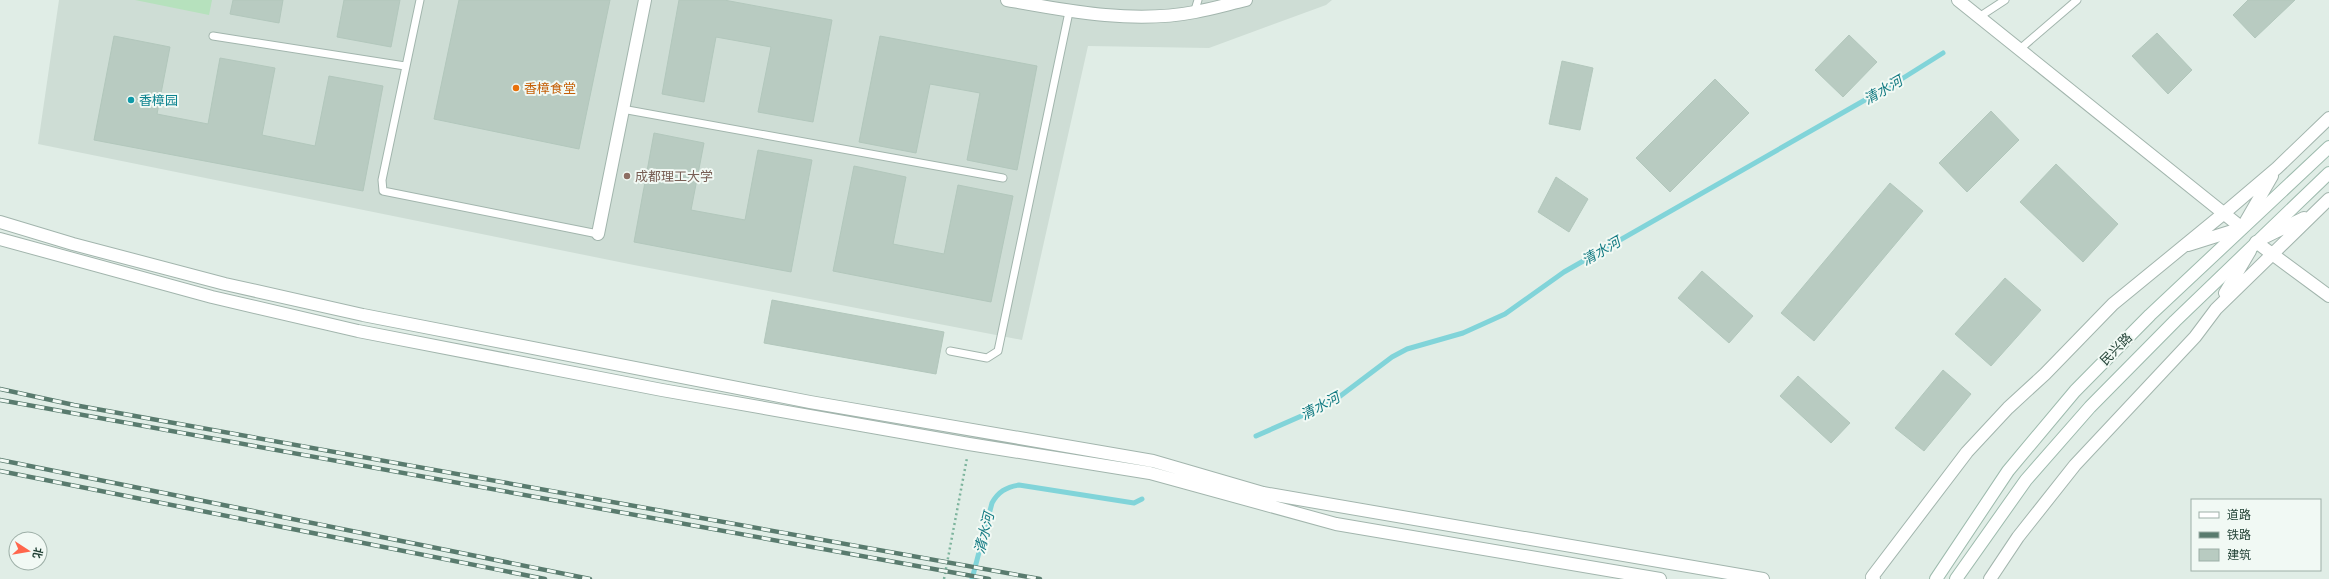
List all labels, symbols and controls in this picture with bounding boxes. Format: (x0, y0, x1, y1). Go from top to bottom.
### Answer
water label: 清水河 (1861, 71, 1908, 107)
place label: 香樟食堂 (524, 81, 576, 96)
marker: 香樟食堂 (511, 83, 521, 93)
place label: 香樟园 (139, 93, 178, 108)
marker: 香樟园 (126, 95, 136, 105)
place label: 成都理工大学 (635, 169, 713, 184)
marker: 成都理工大学 (622, 171, 632, 181)
water label: 清水河 (1579, 232, 1626, 268)
street label: 民兴路 (2097, 330, 2135, 368)
water label: 清水河 (1298, 388, 1345, 423)
legend (2191, 499, 2321, 571)
water label: 清水河 (971, 508, 998, 555)
text: 道路 (2227, 508, 2251, 522)
text: 铁路 (2227, 528, 2251, 542)
north arrow (8, 531, 48, 571)
text: 北 (31, 546, 45, 560)
text: 建筑 (2227, 548, 2251, 562)

